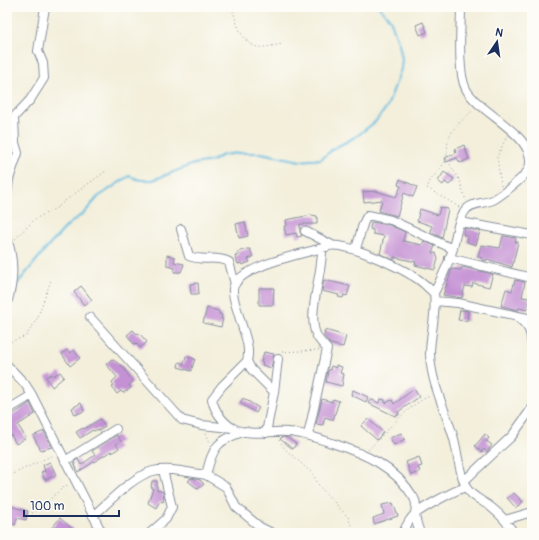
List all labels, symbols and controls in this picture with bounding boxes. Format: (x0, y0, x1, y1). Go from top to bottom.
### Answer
north arrow (477, 22, 517, 62)
text: N (494, 26, 505, 40)
scale bar (24, 492, 119, 518)
text: 100 m (30, 499, 65, 514)

